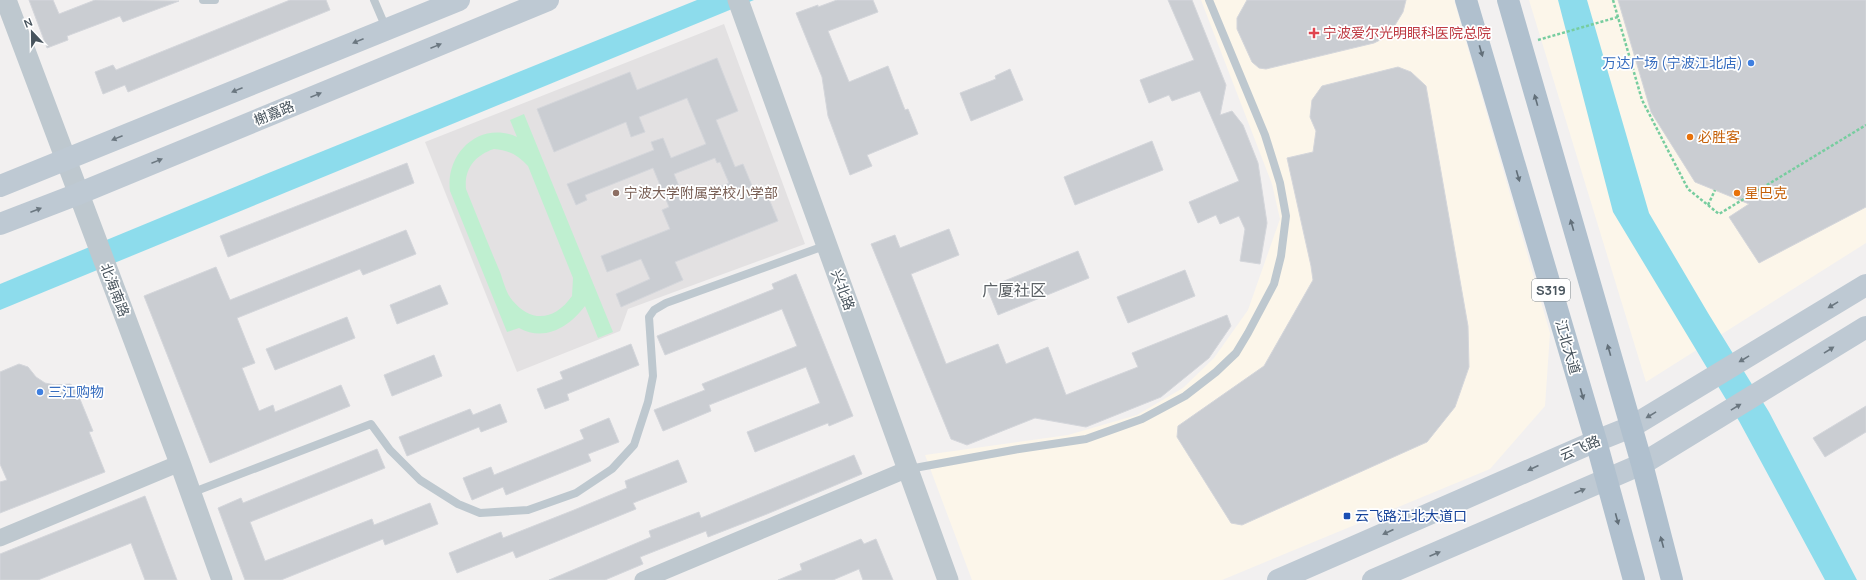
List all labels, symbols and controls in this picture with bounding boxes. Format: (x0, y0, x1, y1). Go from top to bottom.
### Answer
north arrow (12, 12, 52, 52)
text: N (22, 14, 35, 31)
place label: 宁波爱尔光明眼科医院总院 (1323, 23, 1491, 42)
marker: 宁波爱尔光明眼科医院总院 (1308, 27, 1320, 39)
one-way arrow (351, 38, 363, 44)
one-way arrow (430, 42, 442, 48)
one-way arrow (1478, 45, 1484, 57)
place label: 万达广场 (宁波江北店) (1602, 53, 1743, 72)
marker: 万达广场 (宁波江北店) (1746, 58, 1756, 68)
one-way arrow (231, 87, 243, 93)
one-way arrow (310, 92, 322, 98)
one-way arrow (1533, 93, 1539, 105)
street label: 榭嘉路 (251, 96, 297, 129)
place label: 必胜客 (1698, 127, 1740, 146)
marker: 必胜客 (1685, 132, 1695, 142)
one-way arrow (110, 136, 122, 142)
one-way arrow (151, 158, 163, 164)
one-way arrow (1515, 170, 1521, 182)
place label: 宁波大学附属学校小学部 (624, 183, 778, 202)
place label: 星巴克 (1745, 183, 1787, 202)
marker: 宁波大学附属学校小学部 (611, 188, 621, 198)
marker: 星巴克 (1732, 188, 1742, 198)
one-way arrow (31, 207, 42, 213)
one-way arrow (1569, 218, 1575, 231)
street label: 北海南路 (97, 260, 134, 319)
street label: 兴北路 (827, 267, 860, 313)
district label: 广厦社区 (982, 279, 1046, 301)
road number: S319 (1532, 279, 1570, 301)
one-way arrow (1827, 302, 1839, 309)
street label: 江北大道 (1552, 317, 1585, 376)
one-way arrow (1605, 343, 1611, 356)
one-way arrow (1823, 347, 1834, 354)
one-way arrow (1738, 356, 1750, 363)
place label: 三江购物 (48, 382, 104, 401)
marker: 三江购物 (35, 387, 45, 397)
one-way arrow (1579, 389, 1585, 401)
one-way arrow (1730, 403, 1742, 410)
one-way arrow (1645, 412, 1657, 419)
street label: 云飞路 (1557, 431, 1603, 464)
one-way arrow (1526, 466, 1538, 472)
one-way arrow (1575, 488, 1586, 494)
place label: 云飞路江北大道口 (1355, 506, 1467, 525)
marker: 云飞路江北大道口 (1342, 511, 1352, 521)
one-way arrow (1614, 514, 1620, 526)
one-way arrow (1382, 529, 1394, 535)
one-way arrow (1659, 536, 1665, 548)
one-way arrow (1429, 550, 1441, 557)

